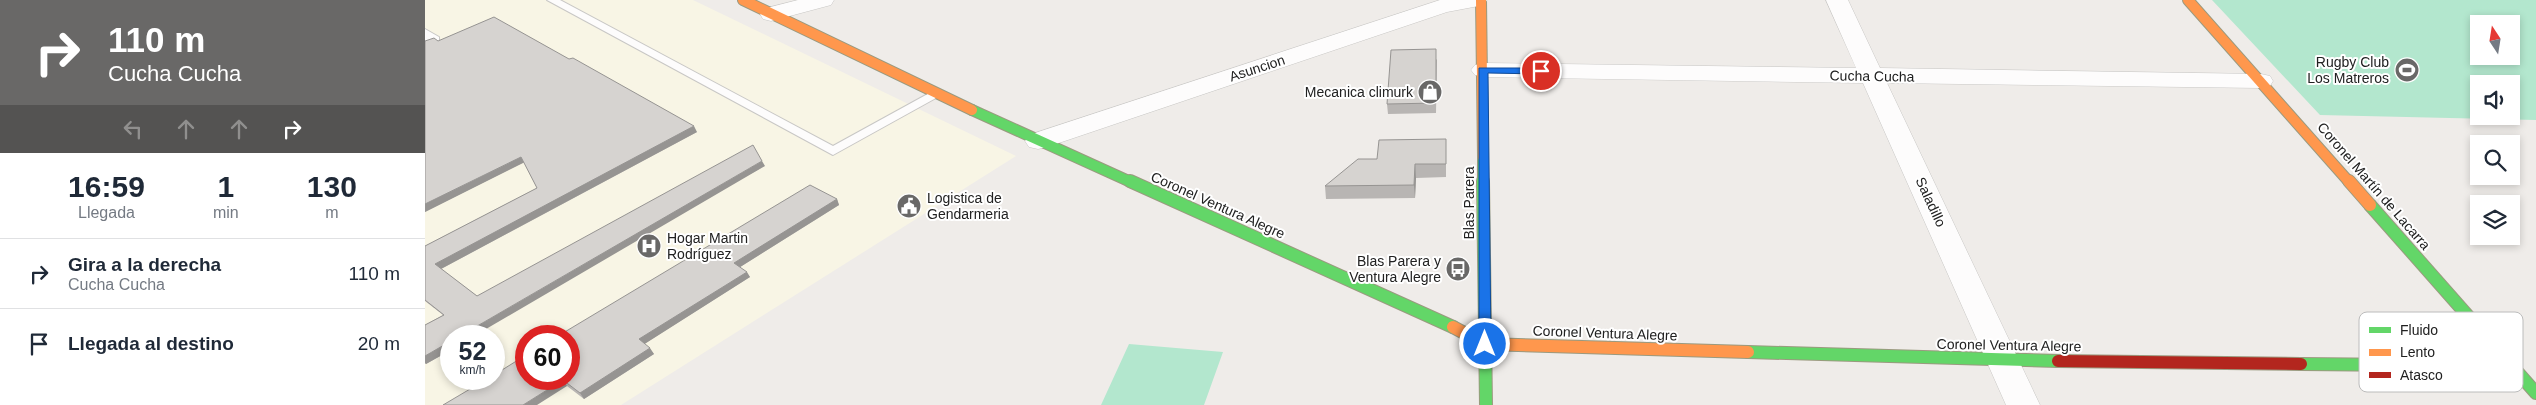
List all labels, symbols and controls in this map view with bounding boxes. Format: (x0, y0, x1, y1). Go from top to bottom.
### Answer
north arrow (2470, 15, 2520, 65)
map controls (2470, 15, 2520, 245)
icon: right (25, 20, 90, 85)
text: 110 m (108, 20, 205, 59)
pin (1520, 50, 1562, 92)
street label: Asuncion (1227, 51, 1287, 85)
place label: Rugby Club Los Matreros (2307, 54, 2389, 86)
icon: arrive (1527, 57, 1555, 85)
sports icon: Rugby Club Los Matreros (2394, 57, 2420, 83)
text: Cucha Cucha (108, 61, 241, 86)
street label: Cucha Cucha (1829, 67, 1915, 85)
button: sound (2470, 75, 2520, 125)
shop icon: Mecanica climurk (1417, 79, 1443, 105)
place label: Mecanica climurk (1305, 84, 1414, 100)
icon: left (119, 115, 147, 143)
icon: ahead (172, 115, 200, 143)
icon: ahead (225, 115, 253, 143)
icon: right (278, 115, 306, 143)
street label: Coronel Martín de Lacarra (2314, 119, 2434, 253)
button: search (2470, 135, 2520, 185)
street label: Blas Parera (1461, 166, 1477, 240)
street label: Coronel Ventura Alegre (1149, 168, 1288, 242)
text: 16:59 (68, 170, 145, 203)
text: 1 (217, 170, 234, 203)
text: 130 (307, 170, 357, 203)
street label: Saladillo (1913, 175, 1950, 230)
place label: Logistica de Gendarmeria (927, 190, 1009, 222)
public building icon: Logistica de Gendarmeria (896, 193, 922, 219)
button: layers (2470, 195, 2520, 245)
text: Llegada (78, 204, 135, 221)
text: min (213, 204, 239, 221)
text: m (325, 204, 338, 221)
place label: Hogar Martin Rodríguez (667, 230, 748, 262)
hospital icon: Hogar Martin Rodríguez (636, 233, 662, 259)
place label: Blas Parera y Ventura Alegre (1349, 253, 1441, 285)
text: Gira a la derecha (68, 254, 221, 275)
bus stop icon: Blas Parera y Ventura Alegre (1445, 256, 1471, 282)
icon: right (25, 260, 53, 288)
text: 110 m (349, 263, 400, 284)
text: Cucha Cucha (68, 276, 165, 293)
legend (2359, 312, 2523, 392)
position arrow (1458, 317, 1510, 369)
street label: Coronel Ventura Alegre (1532, 322, 1678, 344)
text: Fluido (2400, 322, 2438, 338)
speed limit sign: 60 (515, 325, 580, 390)
icon: arrive (25, 330, 53, 358)
text: Llegada al destino (68, 333, 234, 354)
text: 20 m (358, 333, 400, 354)
street label: Coronel Ventura Alegre (1936, 336, 2082, 354)
text: 52 (459, 337, 486, 365)
text: Lento (2400, 344, 2435, 360)
text: km/h (459, 363, 486, 377)
text: Atasco (2400, 367, 2443, 383)

